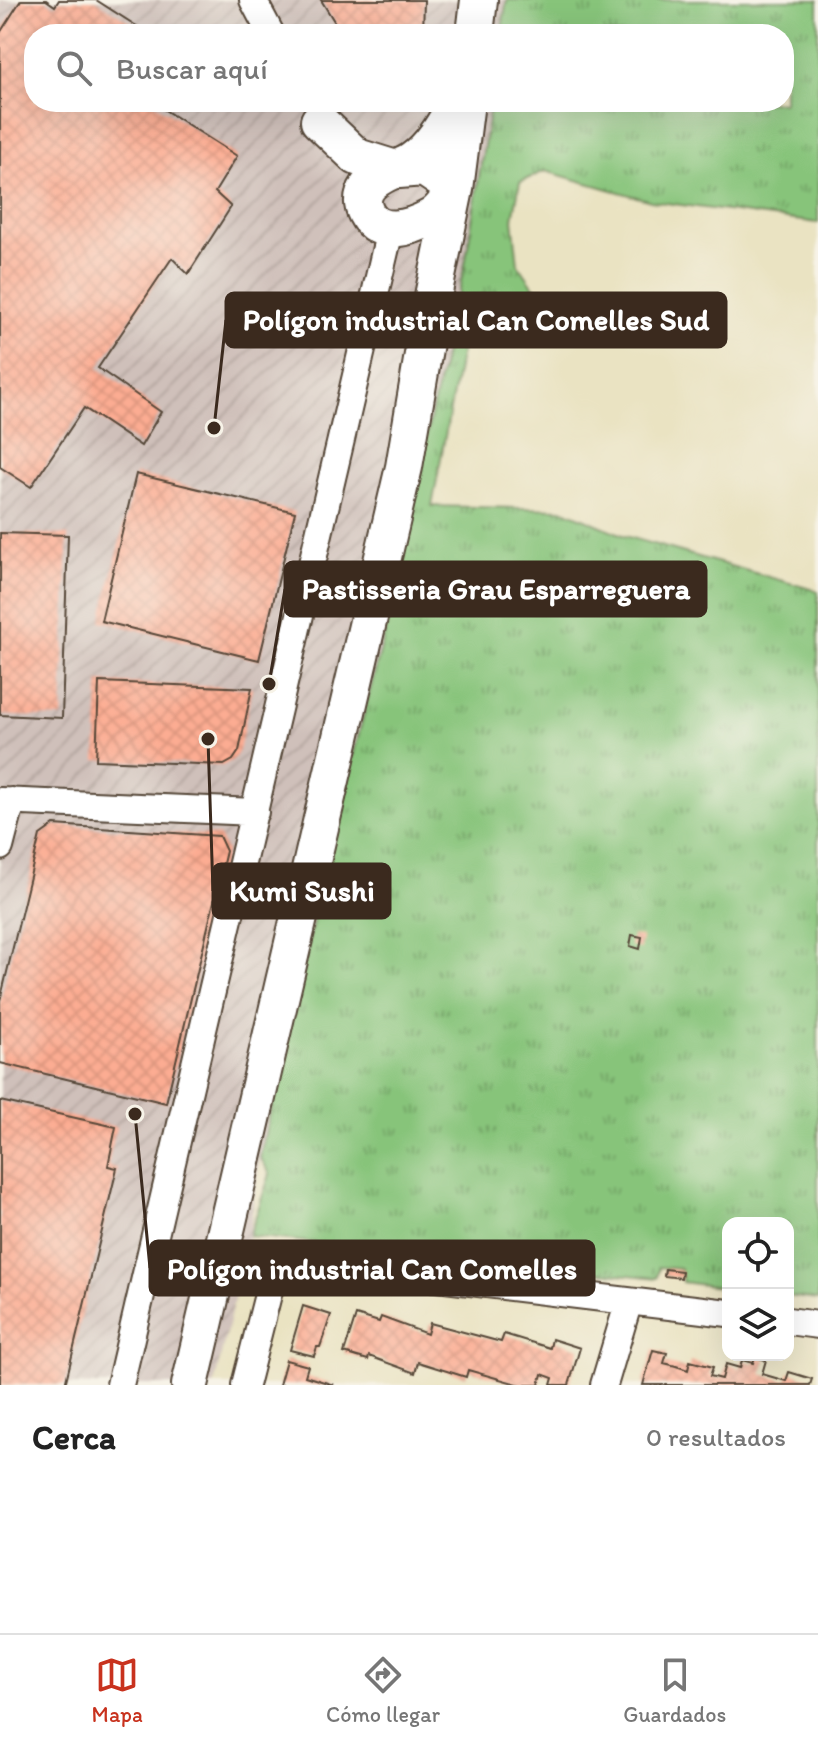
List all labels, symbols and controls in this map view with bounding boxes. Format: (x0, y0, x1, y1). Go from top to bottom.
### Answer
search box (24, 24, 794, 112)
icon: search (52, 46, 96, 90)
text: Buscar aquí (116, 50, 268, 87)
callout: Polígon industrial Can Comelles Sud (226, 293, 726, 347)
text: Polígon industrial Can Comelles Sud (243, 301, 710, 338)
callout: Pastisseria Grau Esparreguera (285, 562, 706, 616)
text: Pastisseria Grau Esparreguera (302, 570, 691, 607)
callout: Kumi Sushi (213, 864, 390, 918)
text: Kumi Sushi (229, 872, 375, 909)
map controls (722, 1217, 794, 1361)
button: locate (722, 1217, 794, 1289)
callout: Polígon industrial Can Comelles (150, 1241, 594, 1295)
text: Polígon industrial Can Comelles (167, 1250, 577, 1287)
button: layers (722, 1289, 794, 1361)
text: Cerca (32, 1417, 116, 1458)
text: 0 resultados (646, 1421, 786, 1453)
tab: Mapa (92, 1653, 143, 1728)
tab: Cómo llegar (326, 1653, 440, 1728)
tab: Guardados (623, 1653, 726, 1728)

